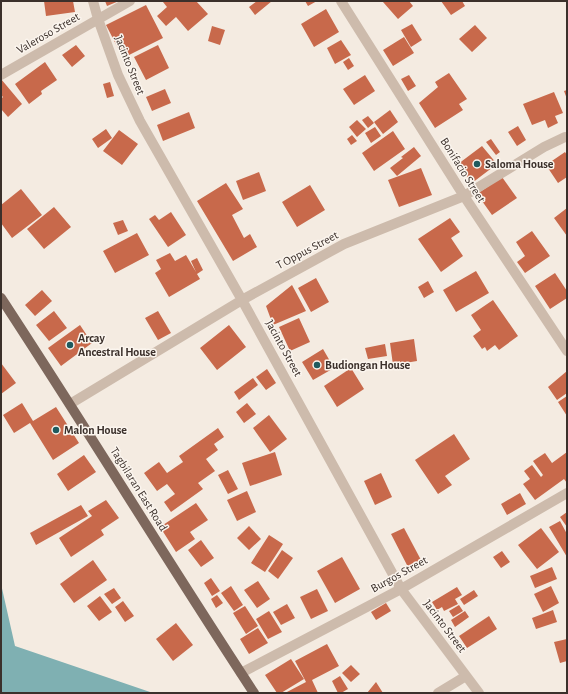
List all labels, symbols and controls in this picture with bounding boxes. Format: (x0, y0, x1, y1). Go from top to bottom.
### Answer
street label: Valeroso Street (14, 10, 82, 56)
street label: Jacinto Street (113, 34, 147, 96)
street label: Bonifacio Street (438, 135, 488, 205)
place label: Saloma House (485, 158, 554, 170)
marker: Saloma House (472, 159, 482, 169)
street label: T Oppus Street (274, 229, 340, 271)
street label: Jacinto Street (264, 318, 304, 378)
place label: Arcay Ancestral House (78, 332, 156, 358)
marker: Arcay Ancestral House (65, 340, 75, 350)
place label: Budiongan House (325, 359, 410, 371)
marker: Budiongan House (312, 360, 322, 370)
place label: Malon House (64, 424, 127, 436)
marker: Malon House (51, 425, 61, 435)
street label: Tagbilaran East Road (108, 445, 170, 533)
street label: Burgos Street (369, 553, 429, 594)
street label: Jacinto Street (421, 597, 469, 655)

